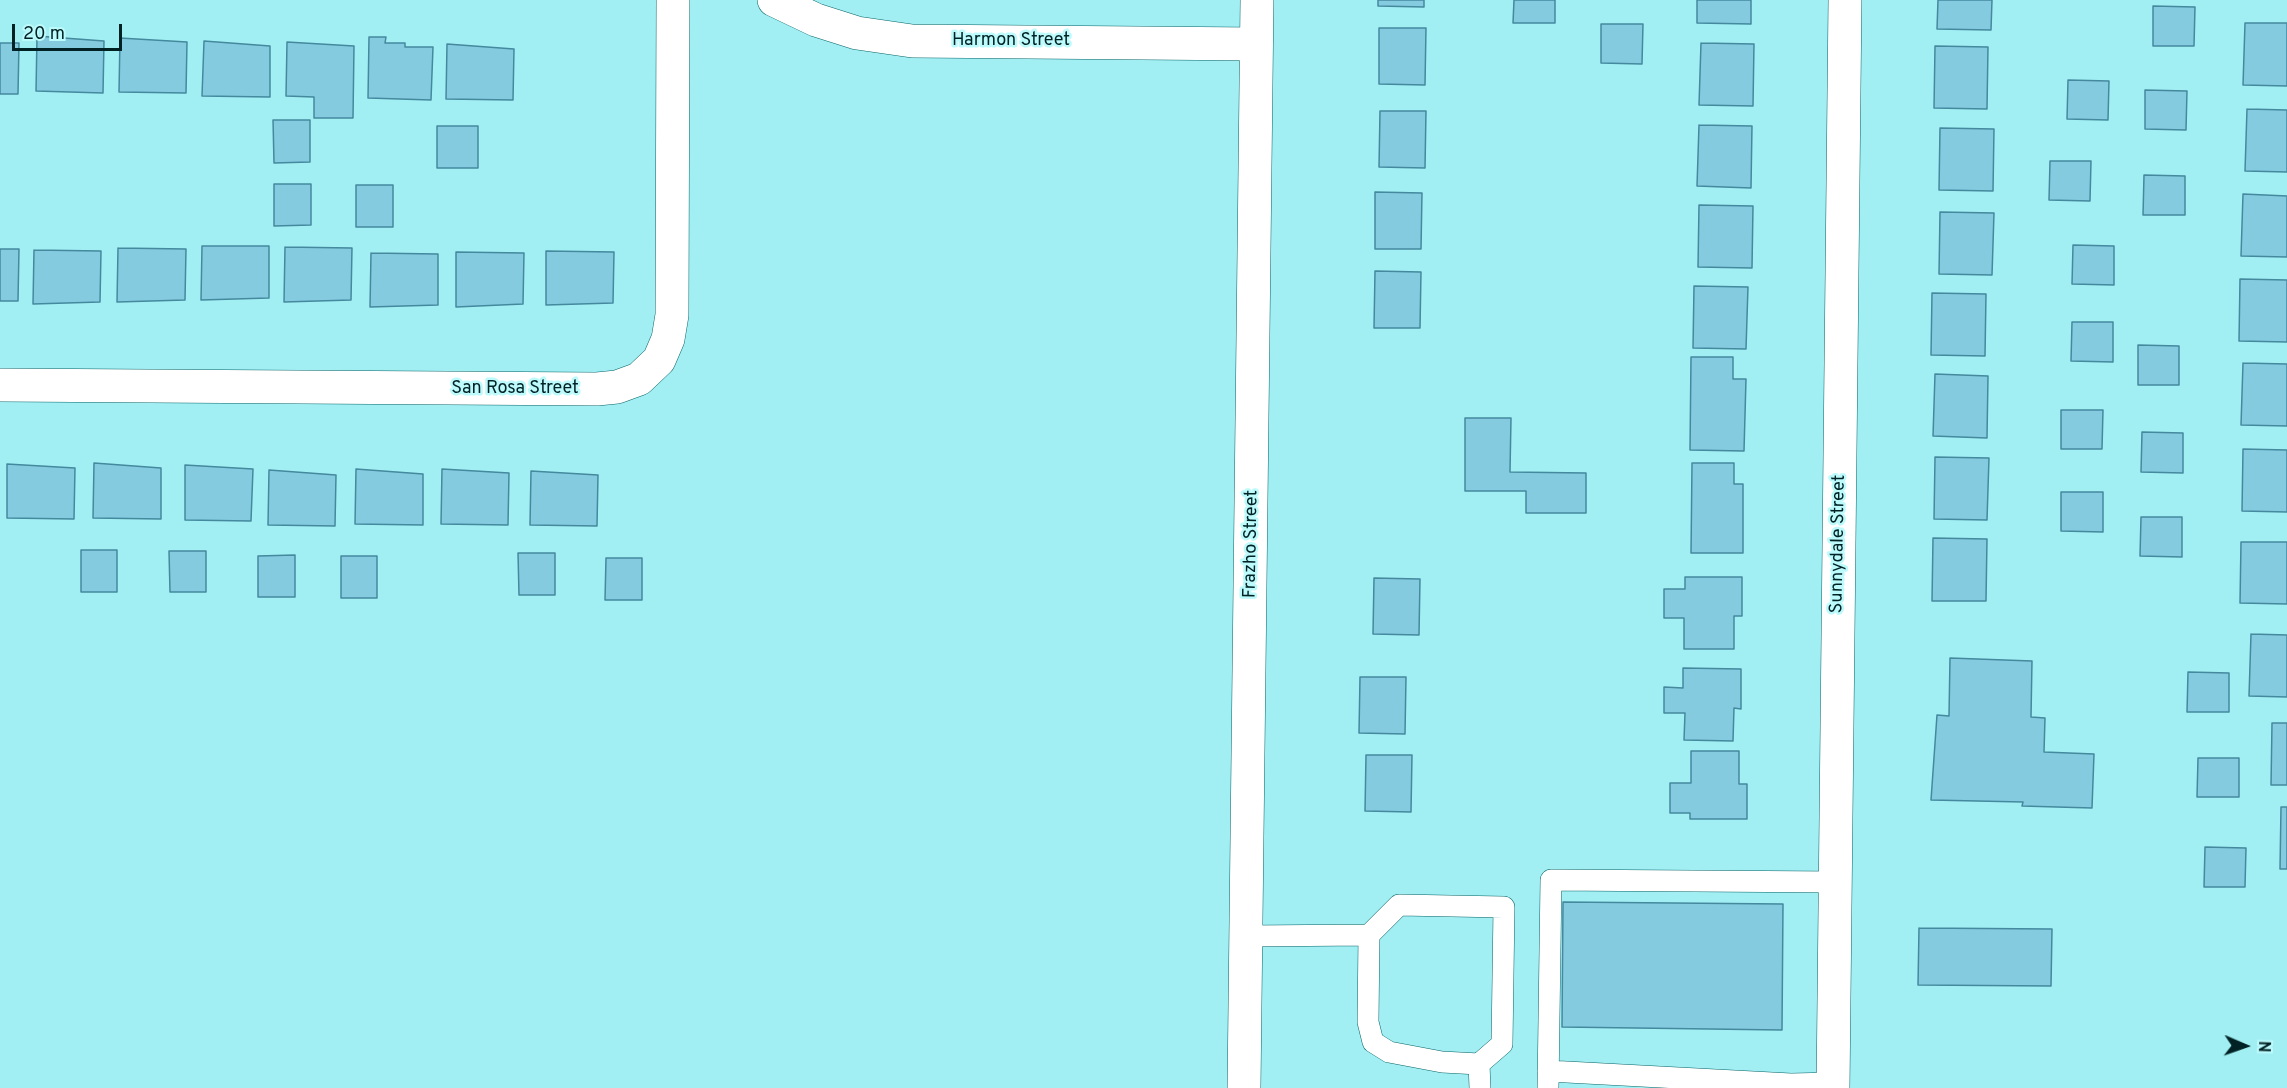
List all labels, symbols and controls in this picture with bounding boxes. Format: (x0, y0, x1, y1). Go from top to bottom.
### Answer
scale bar (15, 12, 124, 50)
text: 20 m (23, 23, 65, 46)
street label: Harmon Street (952, 30, 1070, 52)
street label: San Rosa Street (451, 378, 579, 400)
street label: Sunnydale Street (1827, 474, 1851, 614)
street label: Frazho Street (1240, 490, 1264, 598)
north arrow (2215, 1016, 2275, 1076)
text: N (2253, 1041, 2273, 1053)

